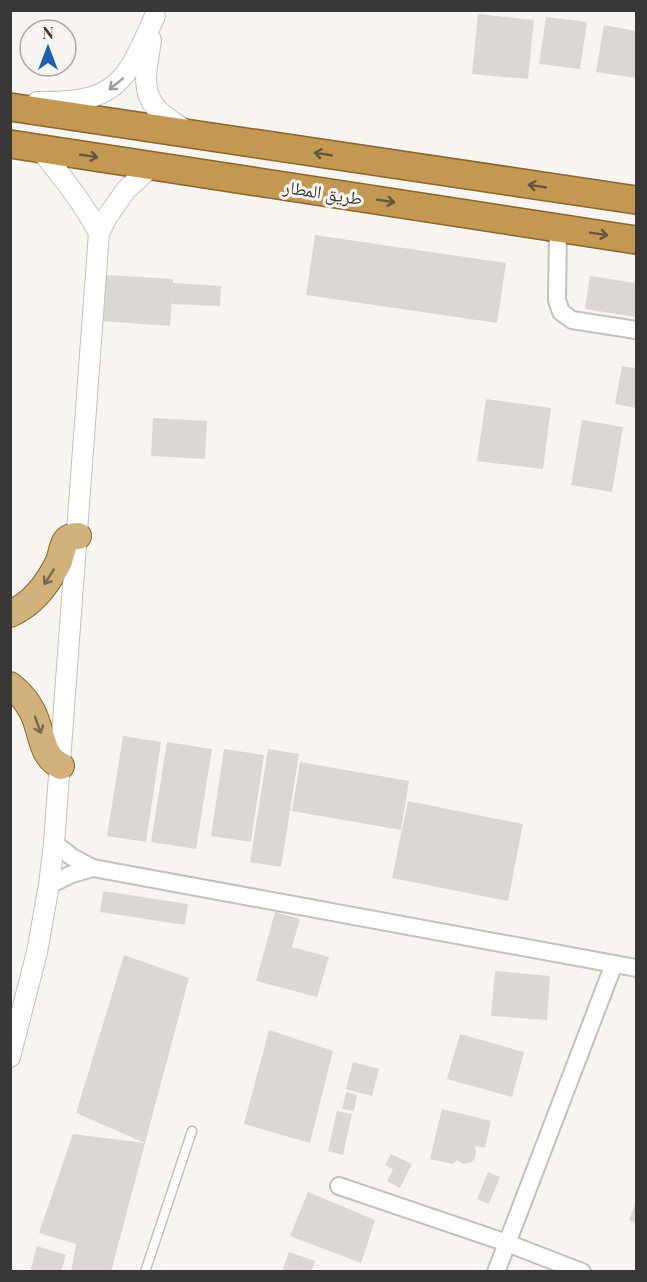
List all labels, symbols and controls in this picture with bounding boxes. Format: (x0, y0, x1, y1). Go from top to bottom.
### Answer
north arrow (18, 18, 78, 78)
text: N (42, 22, 54, 43)
one-way arrow (108, 77, 124, 90)
one-way arrow (314, 148, 334, 159)
one-way arrow (79, 151, 98, 162)
street label: طريق المطار (281, 174, 364, 210)
one-way arrow (528, 180, 547, 191)
one-way arrow (375, 196, 395, 207)
one-way arrow (589, 229, 609, 240)
one-way arrow (43, 569, 55, 585)
one-way arrow (33, 715, 44, 734)

